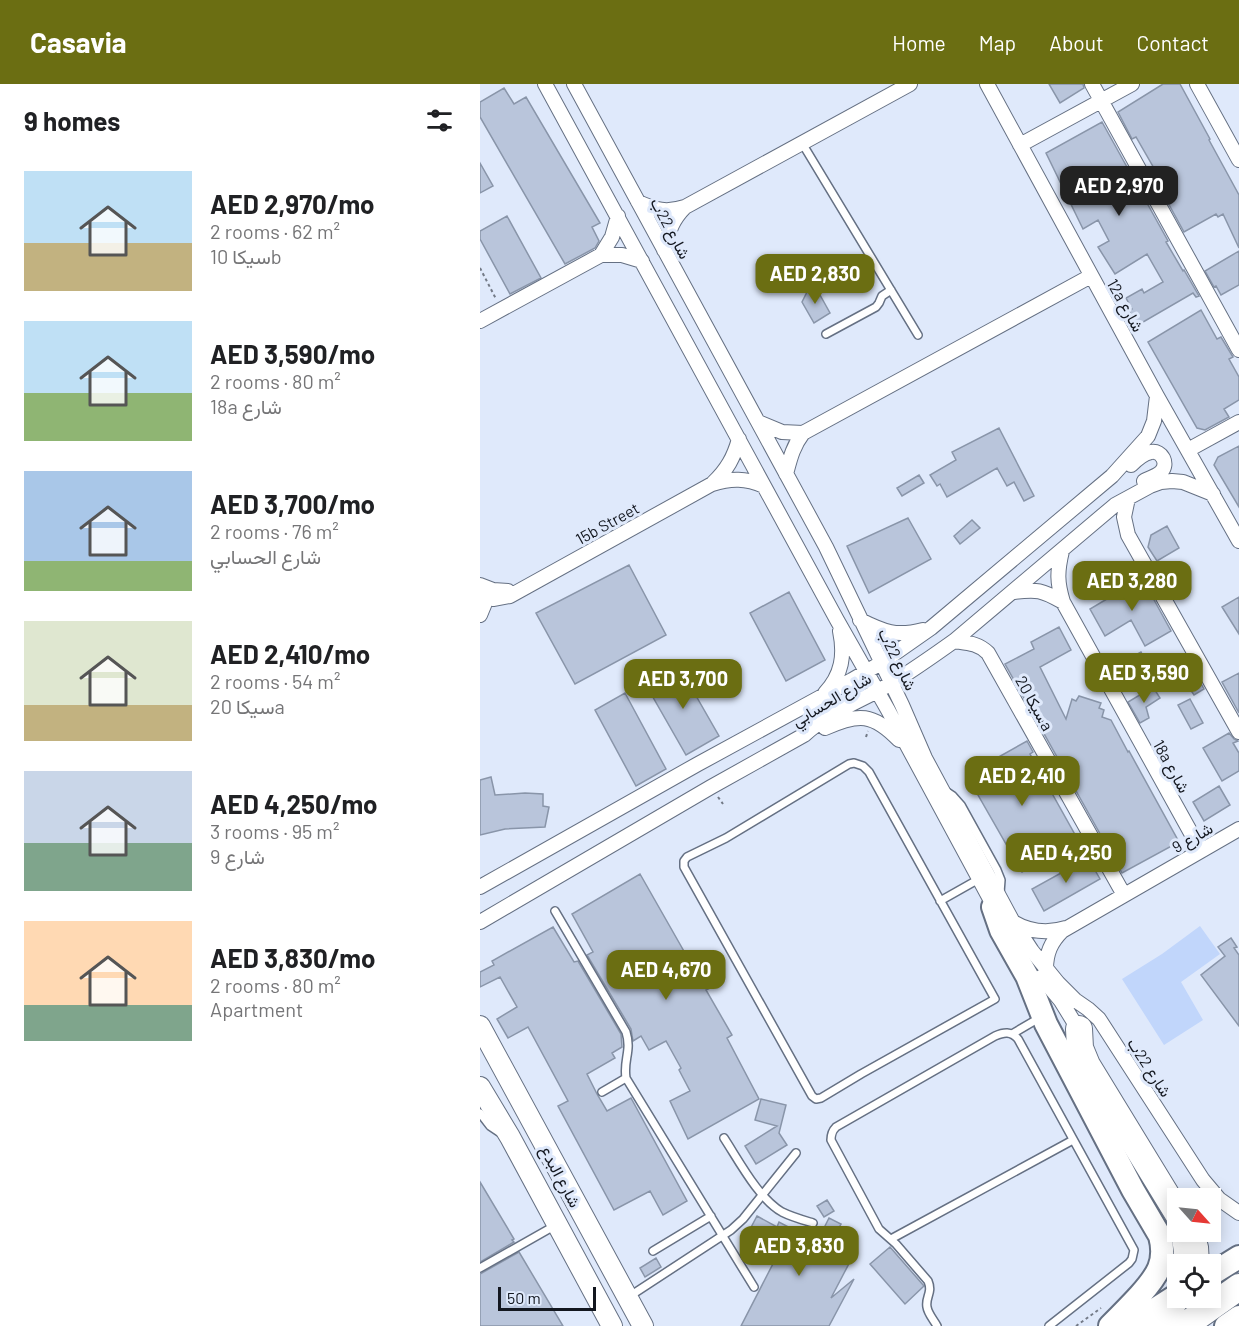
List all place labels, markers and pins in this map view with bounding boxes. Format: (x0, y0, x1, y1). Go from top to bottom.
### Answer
pin: AED 2,970 (1050, 166, 1188, 217)
pin: AED 2,830 (746, 254, 884, 305)
pin: AED 3,280 (1063, 561, 1201, 612)
pin: AED 3,590 (1075, 653, 1213, 704)
pin: AED 3,700 (614, 659, 752, 710)
pin: AED 2,410 (953, 756, 1091, 807)
pin: AED 4,250 (997, 833, 1135, 884)
pin: AED 4,670 (597, 950, 735, 1001)
pin: AED 3,830 (730, 1226, 868, 1277)

